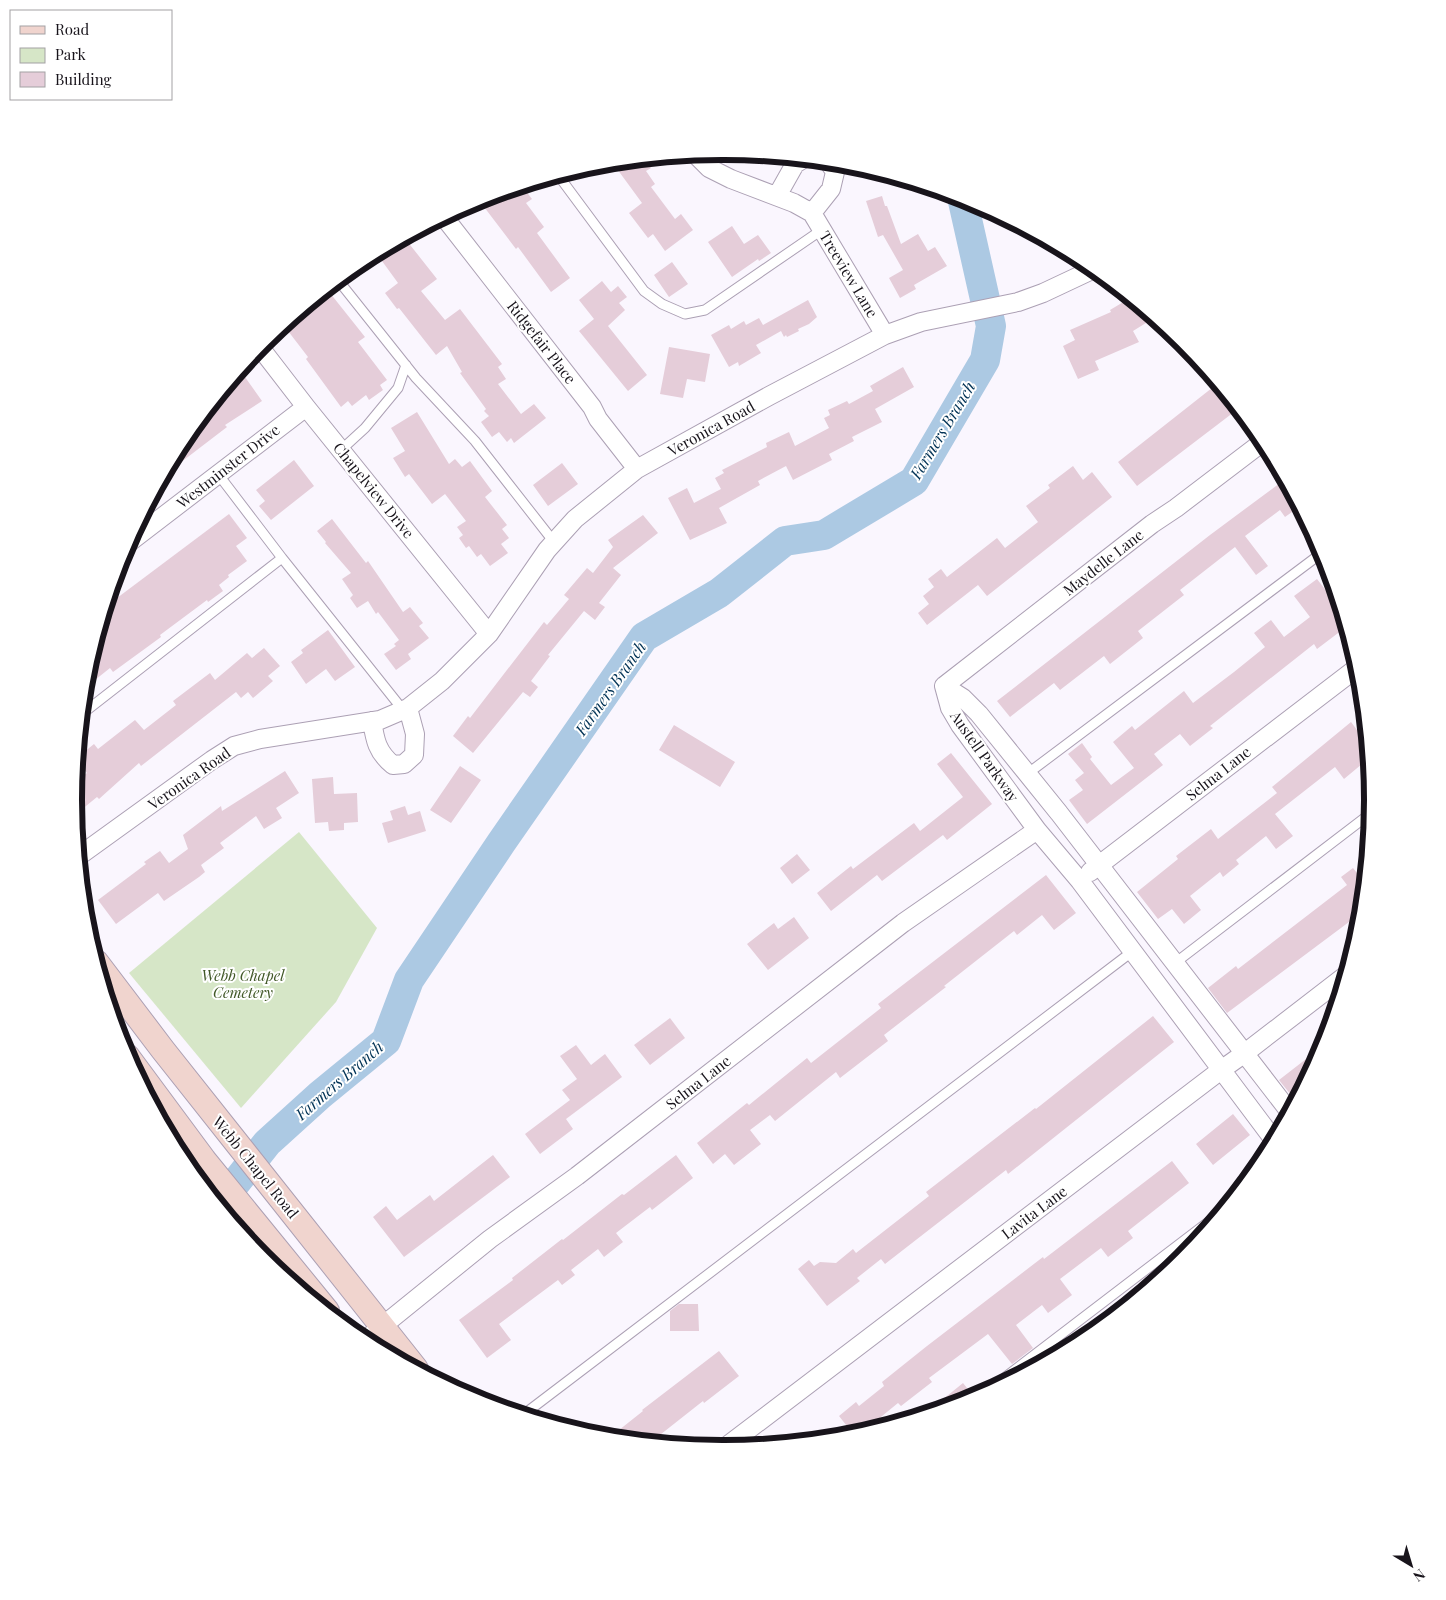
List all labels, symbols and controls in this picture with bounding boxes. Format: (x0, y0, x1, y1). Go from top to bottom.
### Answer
legend (10, 10, 172, 100)
text: Road (55, 19, 89, 39)
text: Park (55, 44, 87, 64)
text: Building (55, 69, 112, 89)
street label: Treeview Lane (815, 227, 883, 321)
street label: Ridgefair Place (503, 296, 581, 388)
water label: Farmers Branch (904, 377, 979, 483)
street label: Veronica Road (663, 396, 758, 461)
street label: Westminster Drive (172, 420, 283, 513)
street label: Chapelview Drive (329, 438, 419, 542)
street label: Maydelle Lane (1059, 524, 1147, 600)
water label: Farmers Branch (569, 637, 650, 740)
street label: Austell Parkway (946, 706, 1024, 806)
street label: Selma Lane (1181, 741, 1255, 805)
street label: Veronica Road (143, 742, 235, 814)
park label: Webb Chapel Cemetery (202, 965, 285, 1002)
water label: Farmers Branch (290, 1036, 387, 1125)
street label: Selma Lane (661, 1050, 735, 1114)
street label: Webb Chapel Road (208, 1111, 304, 1222)
street label: Lavita Lane (997, 1181, 1071, 1243)
north arrow (1386, 1540, 1436, 1590)
text: N (1409, 1565, 1429, 1586)

